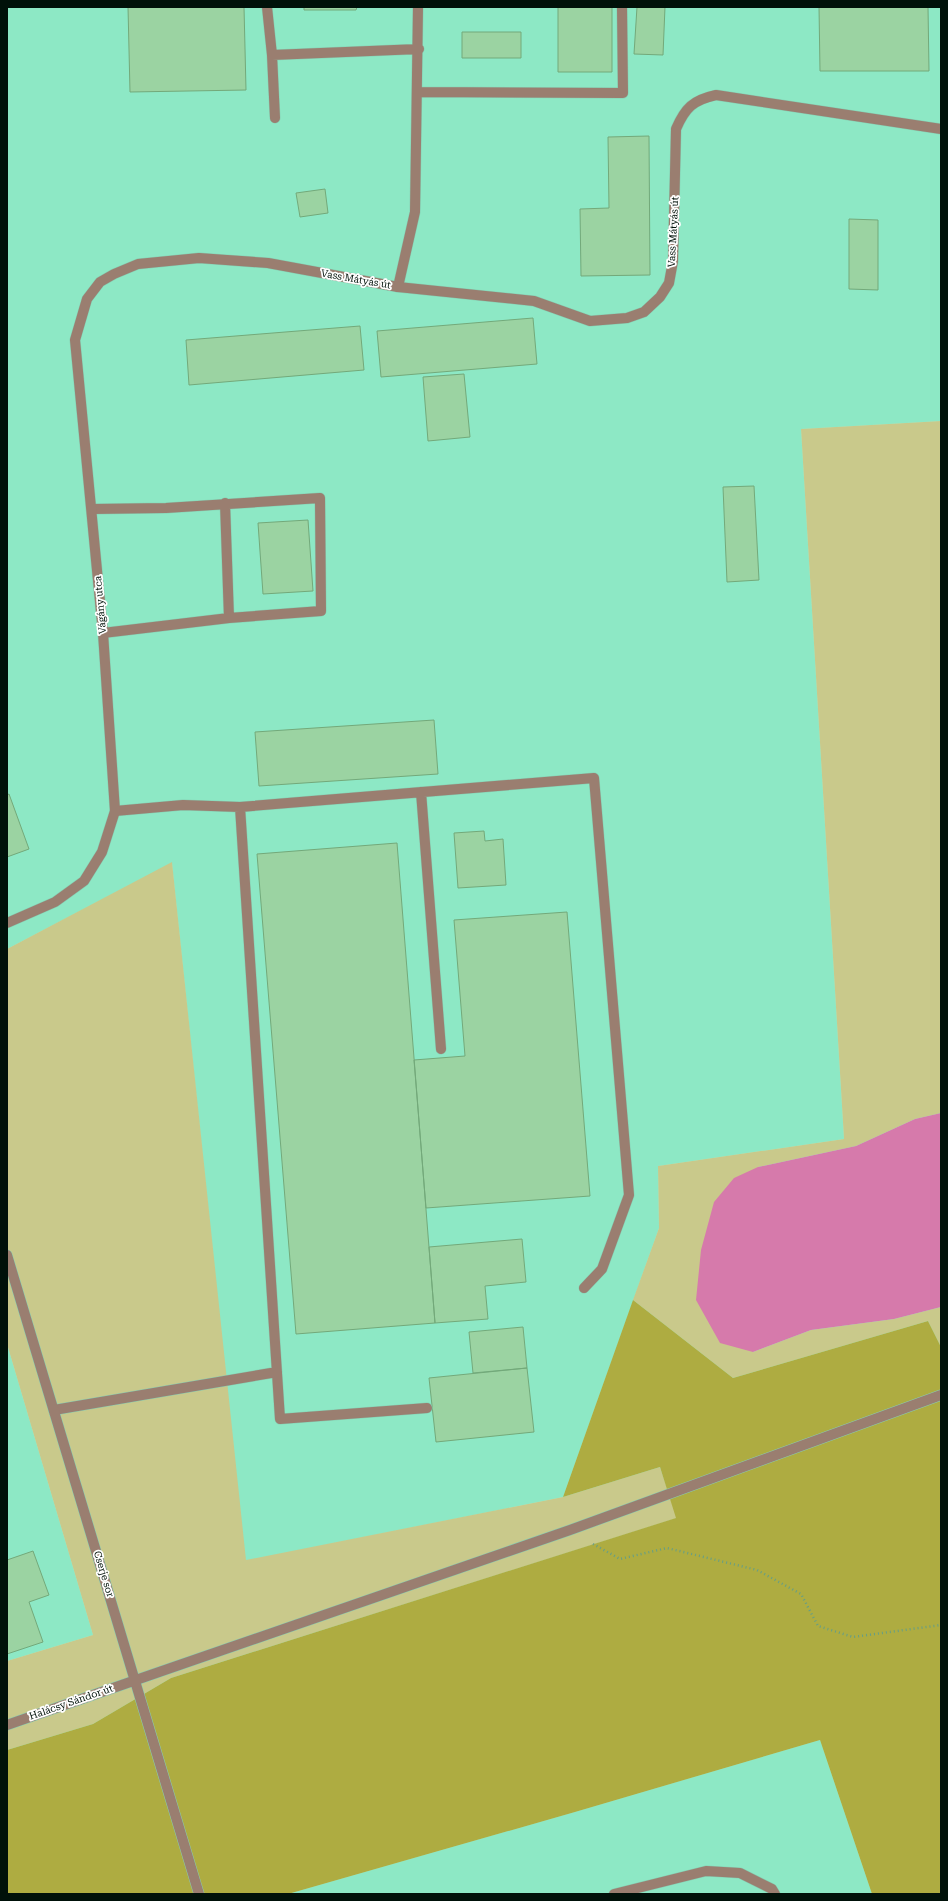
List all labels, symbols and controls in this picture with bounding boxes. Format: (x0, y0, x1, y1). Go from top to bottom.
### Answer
street label: Vass Mátyás út (666, 196, 680, 268)
street label: Vass Mátyás út (320, 267, 392, 291)
street label: Vágány utca (92, 575, 108, 635)
street label: Cserje sor (92, 1550, 116, 1598)
street label: Halácsy Sándor út (28, 1682, 115, 1722)

